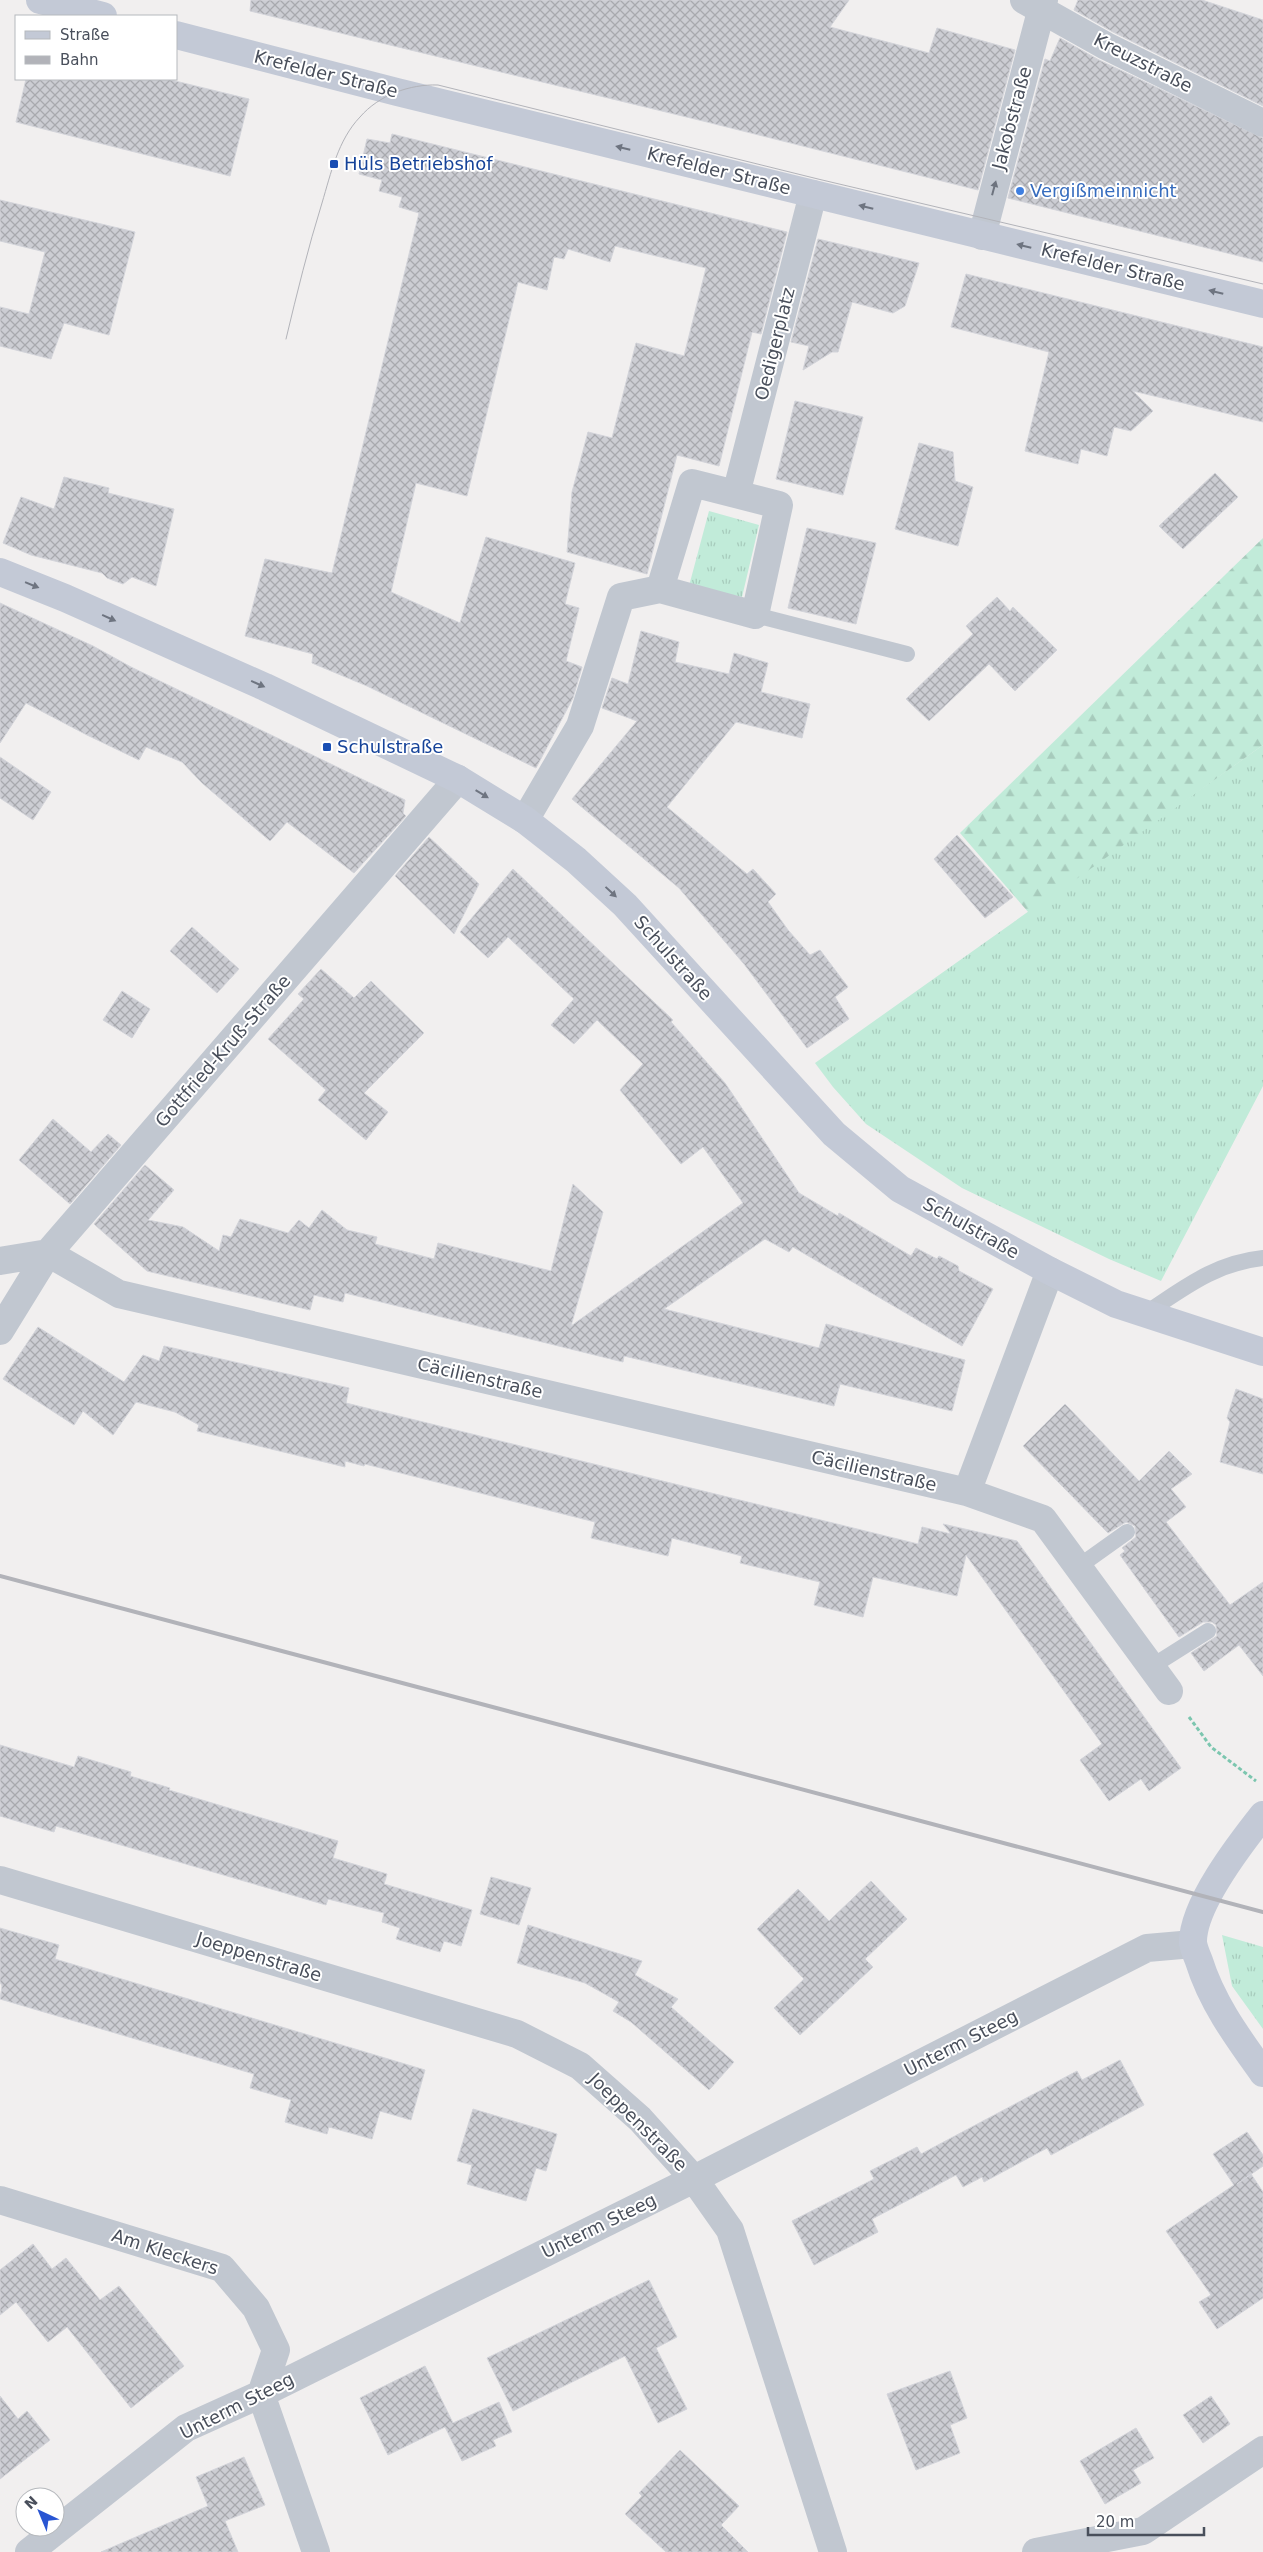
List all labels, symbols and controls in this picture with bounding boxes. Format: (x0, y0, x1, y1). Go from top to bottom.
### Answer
legend (15, 15, 178, 80)
text: Straße (60, 26, 109, 44)
street label: Kreuzstraße (1090, 29, 1196, 96)
street label: Krefelder Straße (252, 46, 400, 102)
text: Bahn (60, 51, 99, 69)
street label: Jakobstraße (987, 64, 1035, 173)
one-way arrow (616, 143, 631, 151)
street label: Krefelder Straße (645, 143, 793, 199)
place label: Hüls Betriebshof (344, 153, 493, 174)
marker: Hüls Betriebshof (328, 158, 340, 170)
place label: Vergißmeinnicht (1030, 180, 1177, 201)
one-way arrow (990, 181, 998, 196)
marker: Vergißmeinnicht (1014, 185, 1026, 197)
one-way arrow (858, 203, 873, 211)
street label: Krefelder Straße (1039, 239, 1187, 295)
one-way arrow (1016, 242, 1031, 250)
street label: Oedigerplatz (750, 285, 799, 402)
one-way arrow (1208, 288, 1223, 296)
one-way arrow (25, 582, 40, 589)
one-way arrow (102, 614, 116, 622)
one-way arrow (251, 680, 265, 688)
place label: Schulstraße (337, 736, 443, 757)
marker: Schulstraße (321, 741, 333, 753)
one-way arrow (476, 790, 489, 799)
one-way arrow (605, 886, 617, 898)
street label: Schulstraße (630, 911, 717, 1004)
street label: Gottfried-Kruß-Straße (151, 970, 294, 1131)
street label: Schulstraße (920, 1193, 1023, 1263)
street label: Cäcilienstraße (415, 1353, 545, 1402)
street label: Cäcilienstraße (809, 1446, 939, 1495)
street label: Joeppenstraße (193, 1927, 324, 1986)
street label: Unterm Steeg (900, 2005, 1021, 2080)
street label: Joeppenstraße (584, 2068, 692, 2175)
street label: Unterm Steeg (538, 2189, 660, 2262)
street label: Am Kleckers (109, 2224, 221, 2279)
street label: Unterm Steeg (176, 2368, 297, 2443)
north arrow (15, 2487, 65, 2537)
text: N (21, 2493, 41, 2512)
scale bar (1088, 2504, 1204, 2536)
text: 20 m (1096, 2513, 1134, 2531)

